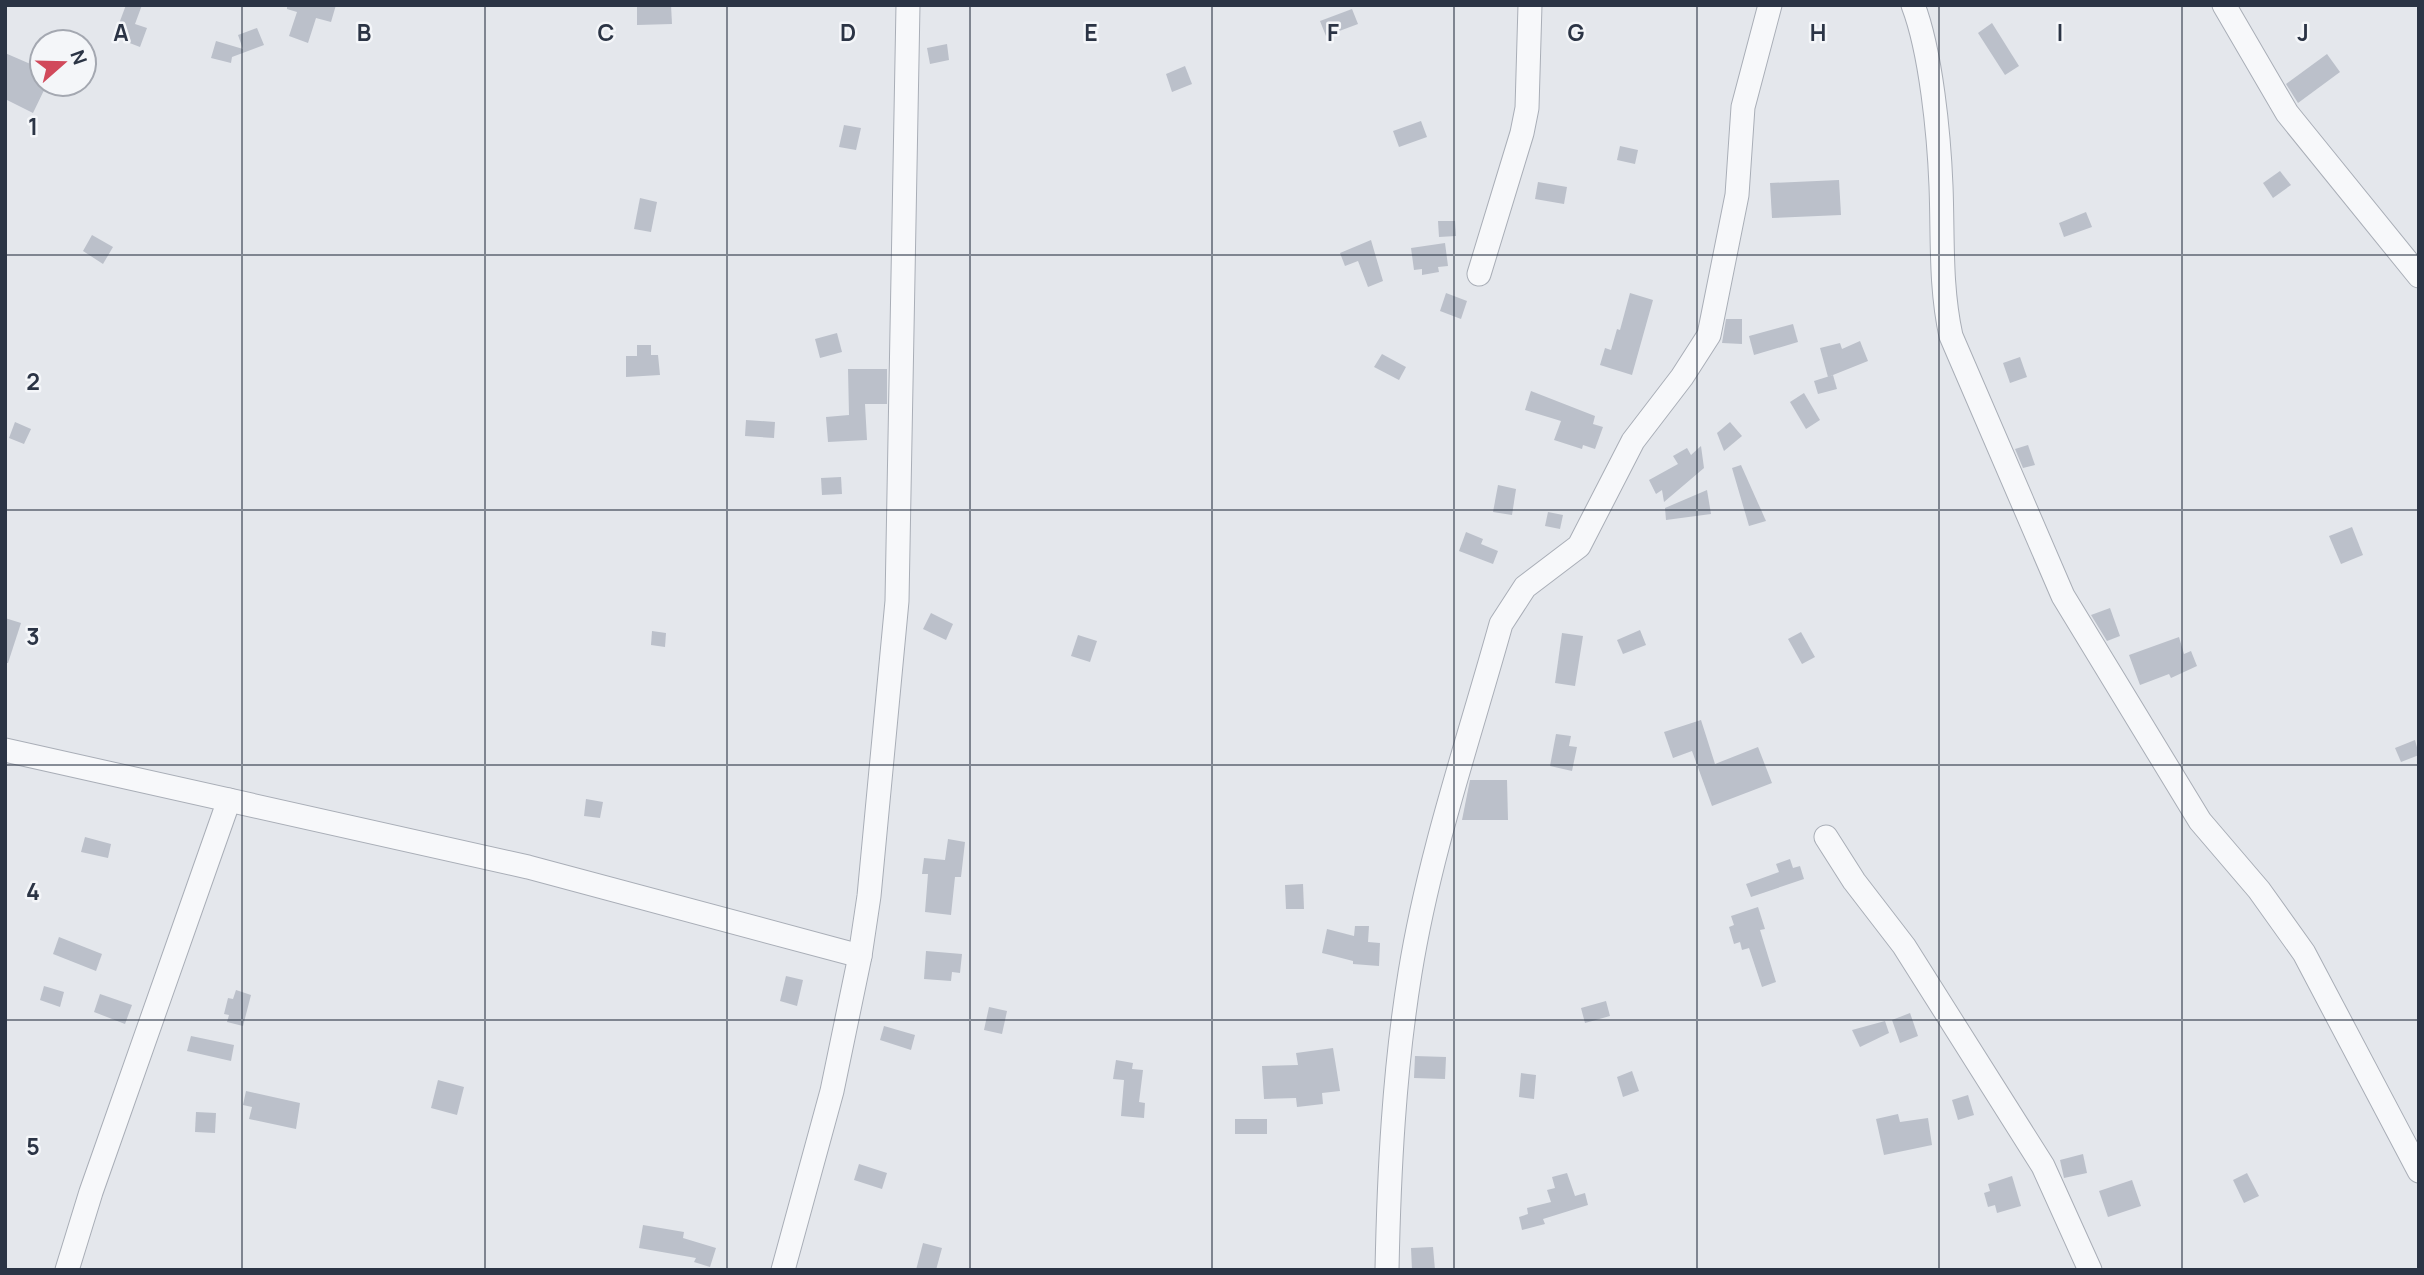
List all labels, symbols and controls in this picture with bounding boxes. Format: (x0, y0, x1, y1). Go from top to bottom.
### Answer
text: A (113, 16, 129, 48)
text: B (357, 16, 371, 48)
text: C (598, 16, 615, 48)
text: D (840, 16, 856, 48)
text: E (1084, 16, 1098, 48)
text: F (1327, 16, 1339, 48)
text: G (1568, 16, 1585, 48)
text: H (1810, 16, 1826, 48)
text: I (2057, 16, 2063, 48)
text: J (2297, 16, 2309, 48)
north arrow (28, 28, 98, 98)
text: N (64, 46, 94, 68)
text: 1 (28, 110, 38, 142)
text: 2 (26, 365, 40, 397)
text: 3 (26, 620, 40, 652)
text: 4 (26, 875, 40, 907)
text: 5 (26, 1130, 40, 1162)

